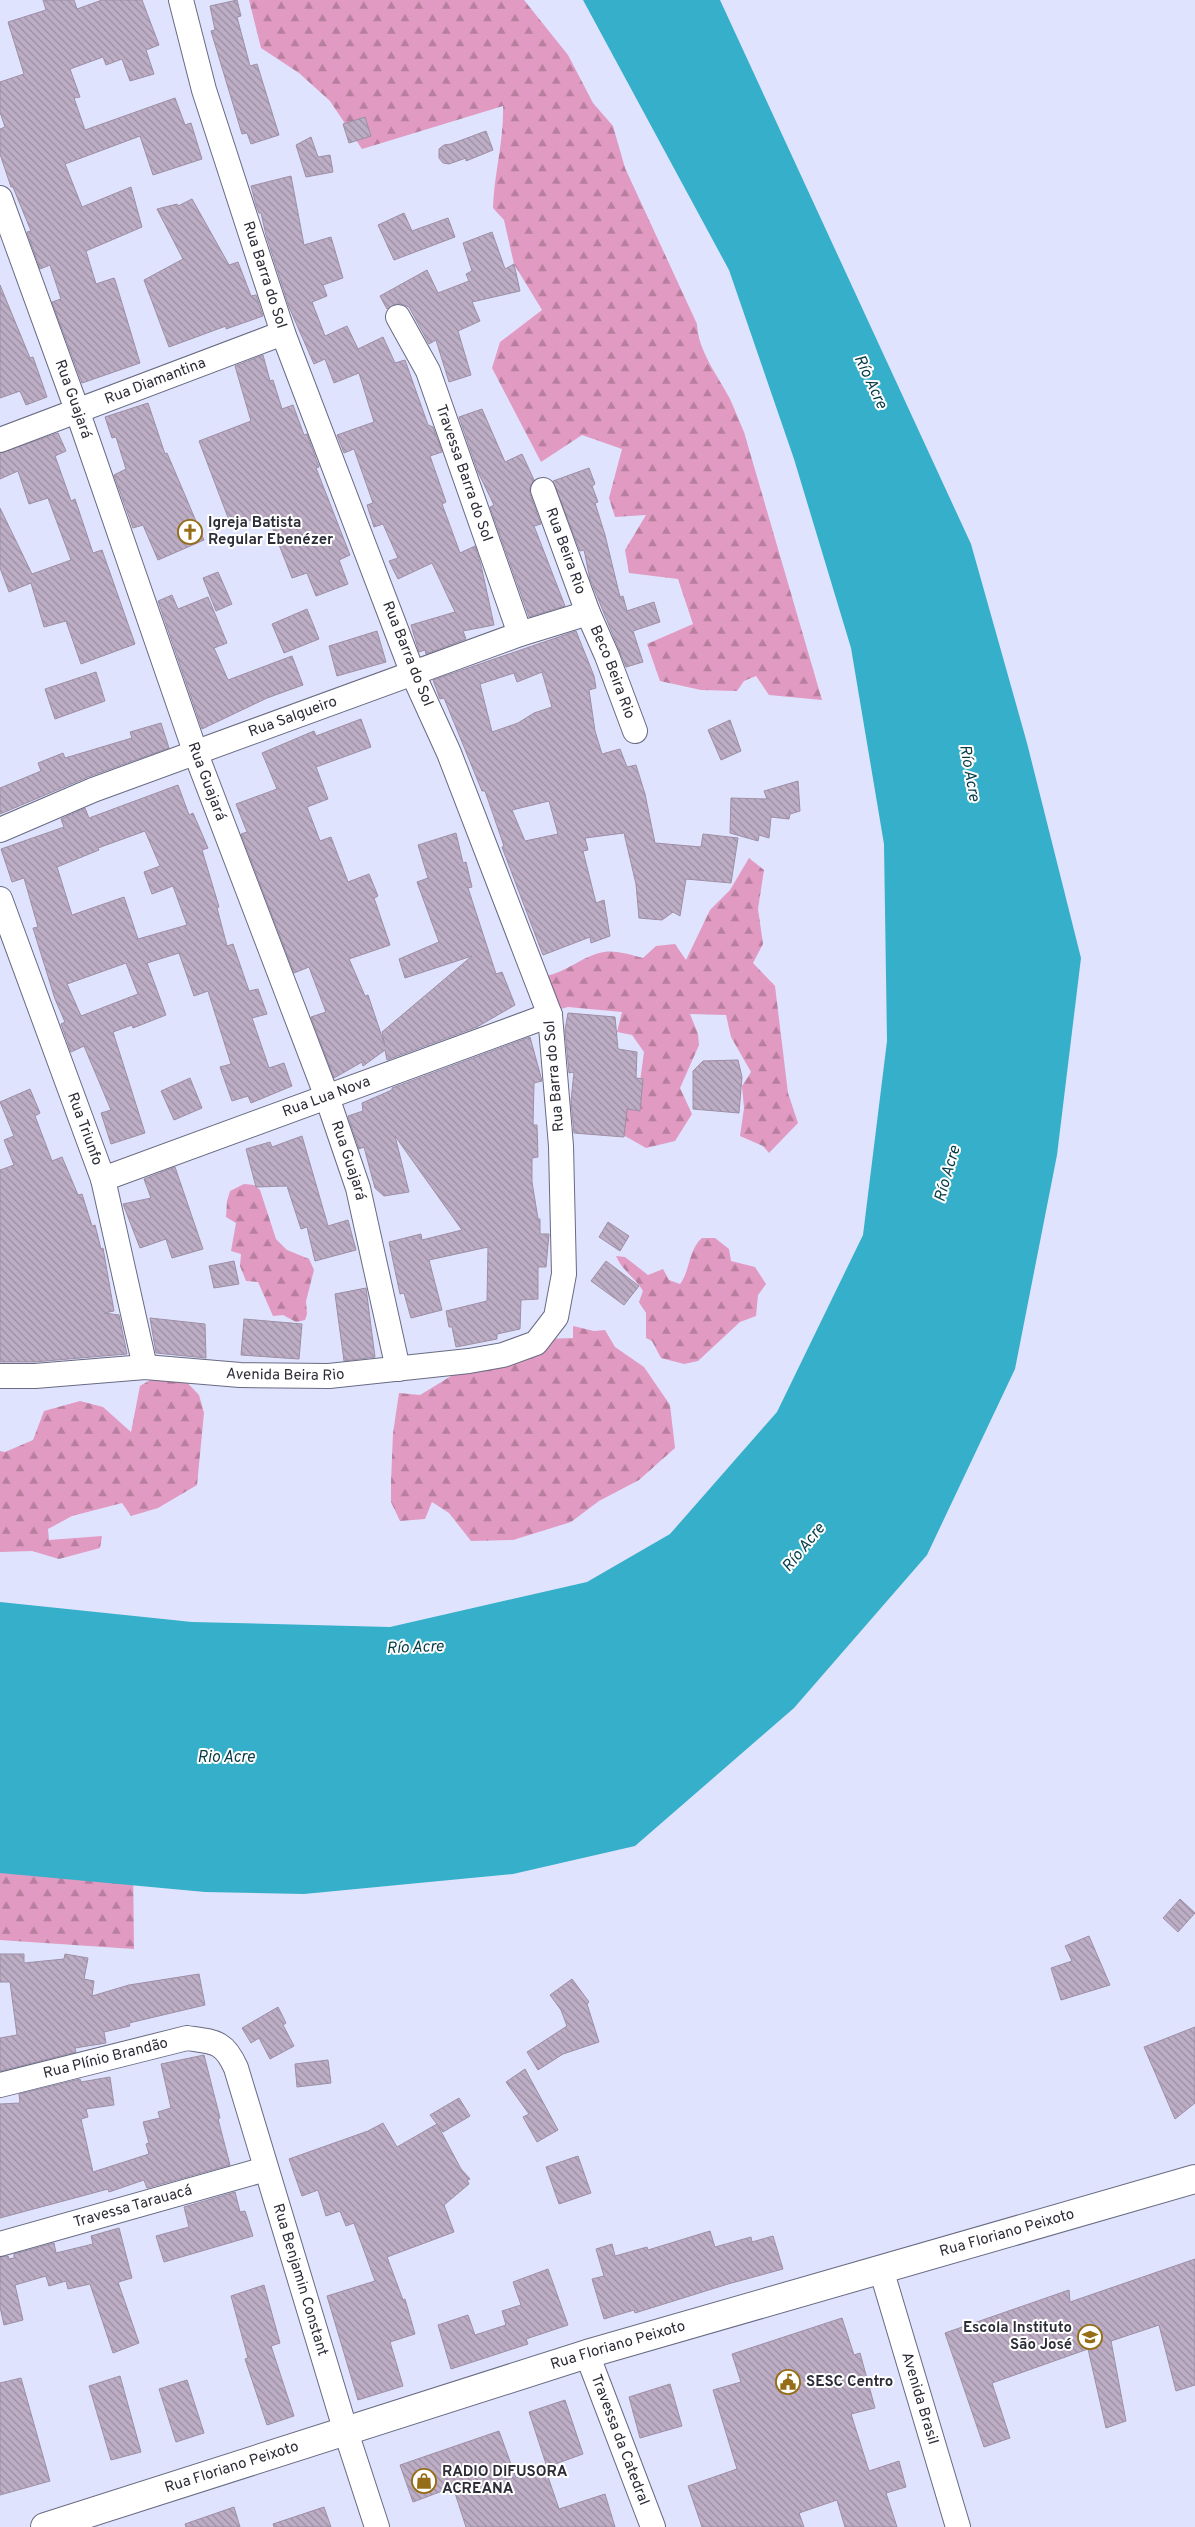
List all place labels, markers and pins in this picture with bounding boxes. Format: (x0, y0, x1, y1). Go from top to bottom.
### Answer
place label: Igreja Batista Regular Ebenézer (208, 514, 334, 550)
church icon: Igreja Batista Regular Ebenézer (177, 519, 203, 545)
place label: Escola Instituto São José (963, 2319, 1072, 2355)
school or university icon: Escola Instituto São José (1077, 2324, 1103, 2350)
public building icon: SESC Centro (775, 2369, 801, 2395)
place label: SESC Centro (806, 2373, 893, 2392)
place label: RADIO DIFUSORA ACREANA (442, 2463, 568, 2499)
shop icon: RADIO DIFUSORA ACREANA (411, 2468, 437, 2494)

